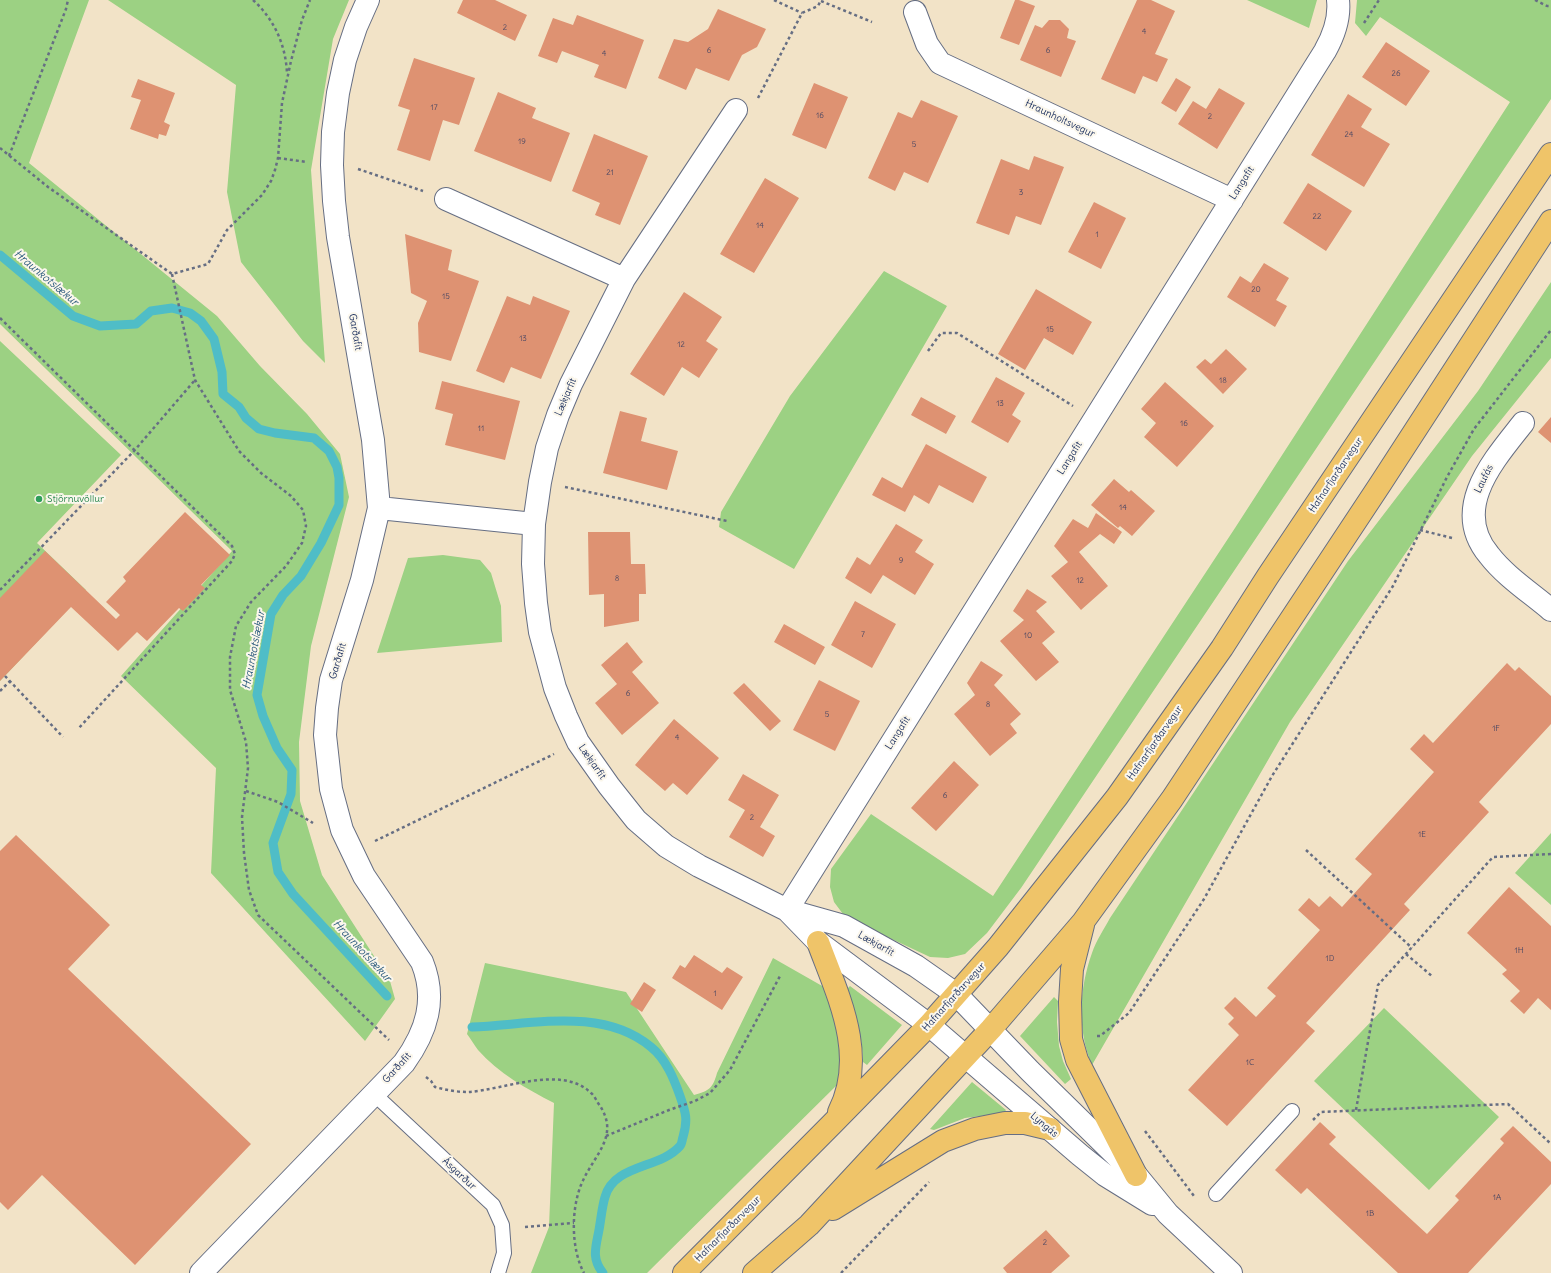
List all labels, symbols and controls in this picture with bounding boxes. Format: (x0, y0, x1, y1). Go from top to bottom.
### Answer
house number: 2 (503, 23, 507, 33)
house number: 4 (1142, 27, 1146, 37)
house number: 6 (707, 46, 711, 56)
house number: 6 (1046, 46, 1050, 56)
house number: 4 (602, 49, 606, 59)
house number: 26 (1392, 69, 1400, 79)
street label: Hraunholtsvegur (1023, 98, 1097, 140)
house number: 17 (430, 103, 438, 113)
house number: 16 (816, 111, 824, 121)
house number: 2 (1208, 112, 1212, 122)
house number: 24 (1345, 130, 1353, 140)
house number: 19 (518, 137, 526, 147)
house number: 5 (912, 140, 916, 150)
street label: Langafit (1227, 164, 1257, 202)
house number: 21 (606, 168, 614, 178)
house number: 3 (1019, 188, 1023, 198)
house number: 22 (1313, 212, 1321, 222)
house number: 14 (756, 221, 764, 231)
house number: 1 (1095, 230, 1099, 240)
water label: Hraunkotslækur (11, 247, 81, 309)
house number: 20 (1251, 285, 1261, 295)
house number: 15 (442, 292, 450, 302)
street label: Garðafit (346, 313, 364, 351)
house number: 15 (1046, 325, 1054, 335)
house number: 13 (519, 334, 527, 344)
house number: 12 (677, 340, 685, 350)
street label: Lækjarfit (553, 376, 579, 418)
house number: 18 (1219, 376, 1227, 386)
house number: 13 (996, 399, 1004, 409)
house number: 16 (1180, 419, 1188, 429)
house number: 11 (478, 424, 484, 434)
street label: Hafnarfjarðarvegur (1306, 435, 1366, 515)
street label: Langafit (1055, 439, 1085, 477)
street label: Laufás (1472, 463, 1496, 495)
place label: Stjörnuvöllur (47, 493, 104, 505)
marker: Stjörnuvöllur (34, 494, 44, 504)
house number: 14 (1119, 503, 1127, 513)
house number: 9 (899, 556, 903, 566)
house number: 8 (615, 574, 619, 584)
house number: 12 (1076, 576, 1084, 586)
water label: Hraunkotslækur (240, 610, 268, 690)
house number: 7 (861, 630, 865, 640)
house number: 10 (1024, 631, 1032, 641)
street label: Garðafit (327, 641, 349, 681)
house number: 6 (626, 689, 630, 699)
house number: 8 (986, 700, 990, 710)
street label: Hafnarfjarðarvegur (1125, 703, 1185, 783)
house number: 5 (825, 710, 829, 720)
street label: Langafit (883, 714, 913, 752)
house number: 1F (1492, 724, 1500, 734)
house number: 4 (675, 733, 679, 743)
street label: Lækjarfit (576, 742, 608, 782)
house number: 6 (943, 791, 947, 801)
house number: 2 (750, 813, 754, 823)
house number: 1E (1418, 830, 1426, 840)
water label: Hraunkotslækur (330, 917, 394, 985)
street label: Lækjarfit (856, 929, 896, 959)
house number: 1H (1515, 946, 1523, 956)
house number: 1D (1326, 954, 1334, 964)
street label: Hafnarfjarðarvegur (920, 960, 988, 1034)
house number: 1 (713, 989, 717, 999)
street label: Garðafit (380, 1050, 414, 1086)
house number: 1C (1246, 1058, 1254, 1068)
street label: Lyngás (1028, 1110, 1060, 1140)
street label: Ásgarður (440, 1155, 478, 1193)
house number: 1A (1493, 1193, 1501, 1203)
street label: Hafnarfjarðarvegur (693, 1194, 763, 1264)
house number: 1B (1366, 1209, 1374, 1219)
house number: 2 (1043, 1238, 1047, 1248)

